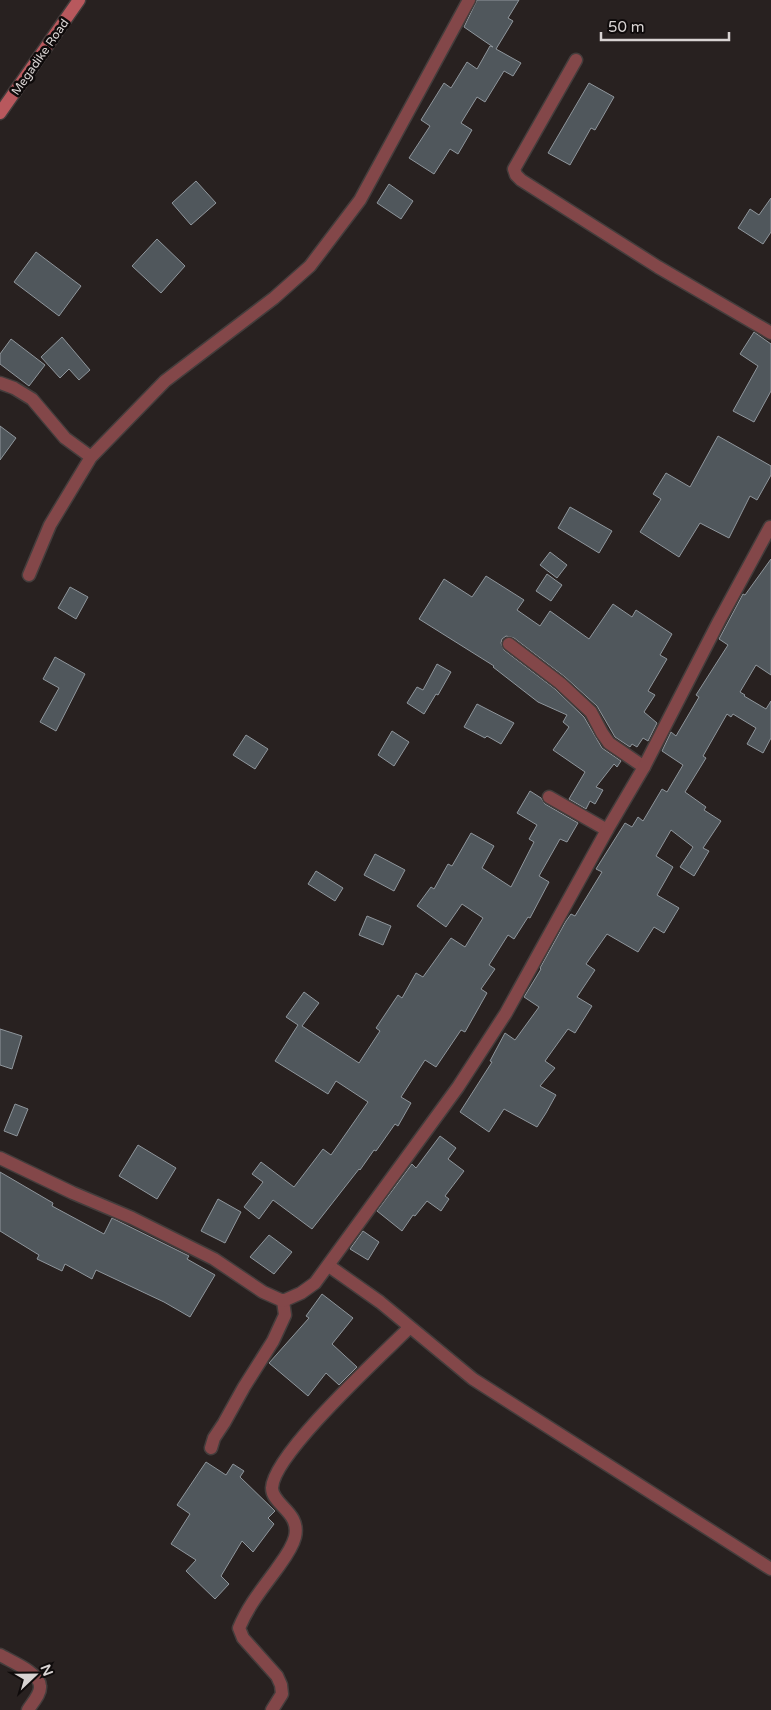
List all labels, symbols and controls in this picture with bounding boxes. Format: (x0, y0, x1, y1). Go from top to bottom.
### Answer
scale bar (601, 10, 728, 42)
street label: Megadike Road (9, 16, 71, 98)
text: 50 m (608, 18, 645, 36)
north arrow (10, 1650, 60, 1700)
text: N (37, 1662, 57, 1679)

